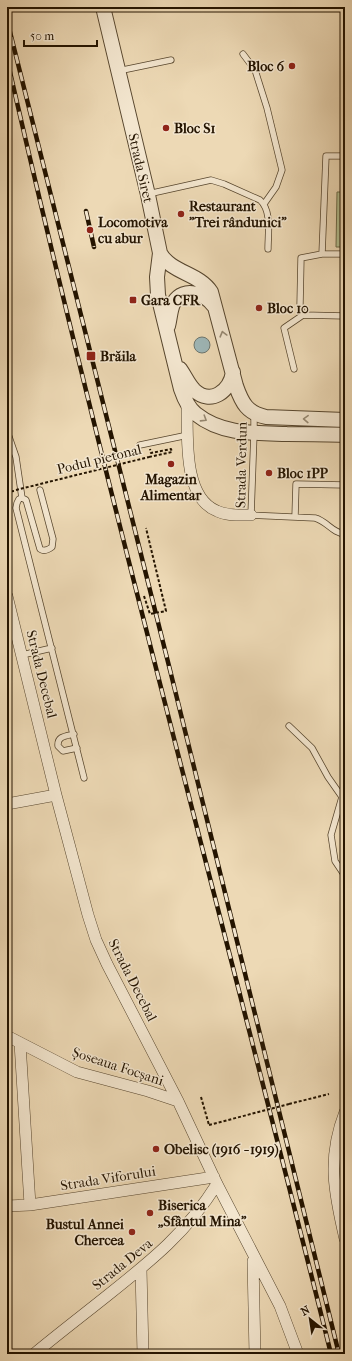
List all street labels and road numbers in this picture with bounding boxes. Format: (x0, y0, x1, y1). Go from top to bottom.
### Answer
street label: Strada Siret (124, 132, 157, 205)
street label: Strada Verdun (232, 422, 251, 508)
street label: Podul pietonal (55, 441, 143, 478)
street label: Strada Decebal (22, 628, 61, 720)
street label: Strada Decebal (105, 936, 161, 1024)
street label: Șoseaua Focșani (70, 1044, 166, 1089)
street label: Strada Viforului (59, 1163, 157, 1194)
street label: Strada Deva (89, 1235, 156, 1294)

